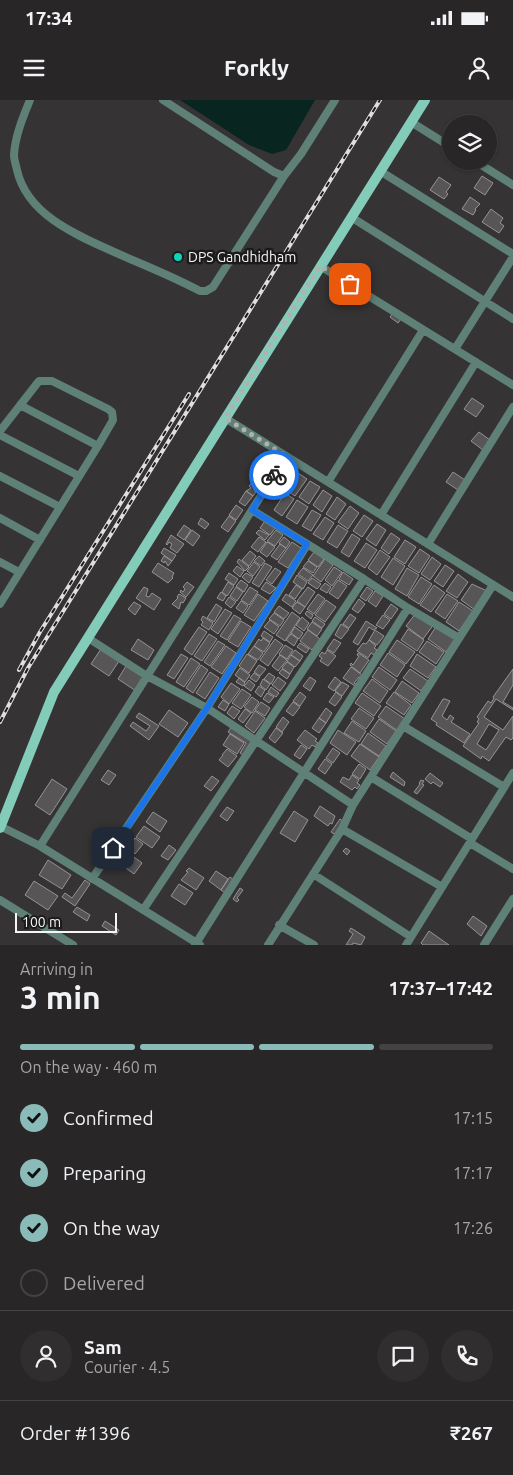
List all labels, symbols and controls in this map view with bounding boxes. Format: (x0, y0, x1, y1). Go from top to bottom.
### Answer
text: 17:34 (25, 7, 73, 29)
icon: menu (20, 54, 48, 82)
icon: person (465, 54, 493, 82)
text: Forkly (224, 55, 289, 80)
map controls (442, 115, 497, 170)
button: layers (442, 115, 497, 170)
place label: DPS Gandhidham (188, 249, 296, 265)
marker: DPS Gandhidham (172, 251, 184, 263)
pin (329, 263, 371, 305)
icon: bag (336, 270, 364, 298)
courier (249, 450, 299, 500)
icon: bike (260, 461, 288, 489)
pin (92, 827, 134, 869)
icon: home (99, 834, 127, 862)
scale bar (15, 910, 118, 933)
text: 100 m (22, 914, 61, 930)
text: Arriving in (20, 960, 93, 978)
text: 17:37–17:42 (388, 977, 493, 999)
text: 3 min (20, 979, 101, 1015)
text: On the way · 460 m (20, 1058, 157, 1076)
icon: check (20, 1104, 48, 1132)
text: Confirmed (63, 1107, 154, 1129)
text: 17:15 (453, 1109, 493, 1127)
icon: check (20, 1159, 48, 1187)
text: Preparing (63, 1162, 147, 1184)
text: 17:17 (453, 1164, 493, 1182)
icon: check (20, 1214, 48, 1242)
text: On the way (63, 1217, 160, 1239)
text: 17:26 (453, 1219, 493, 1237)
text: Delivered (63, 1272, 145, 1294)
button: person (20, 1330, 72, 1382)
button: chat (377, 1330, 429, 1382)
button: phone (441, 1330, 493, 1382)
text: Sam (84, 1336, 122, 1358)
text: Courier · 4.5 (84, 1358, 170, 1376)
text: Order #1396 (20, 1422, 130, 1444)
text: ₹267 (450, 1422, 493, 1444)

